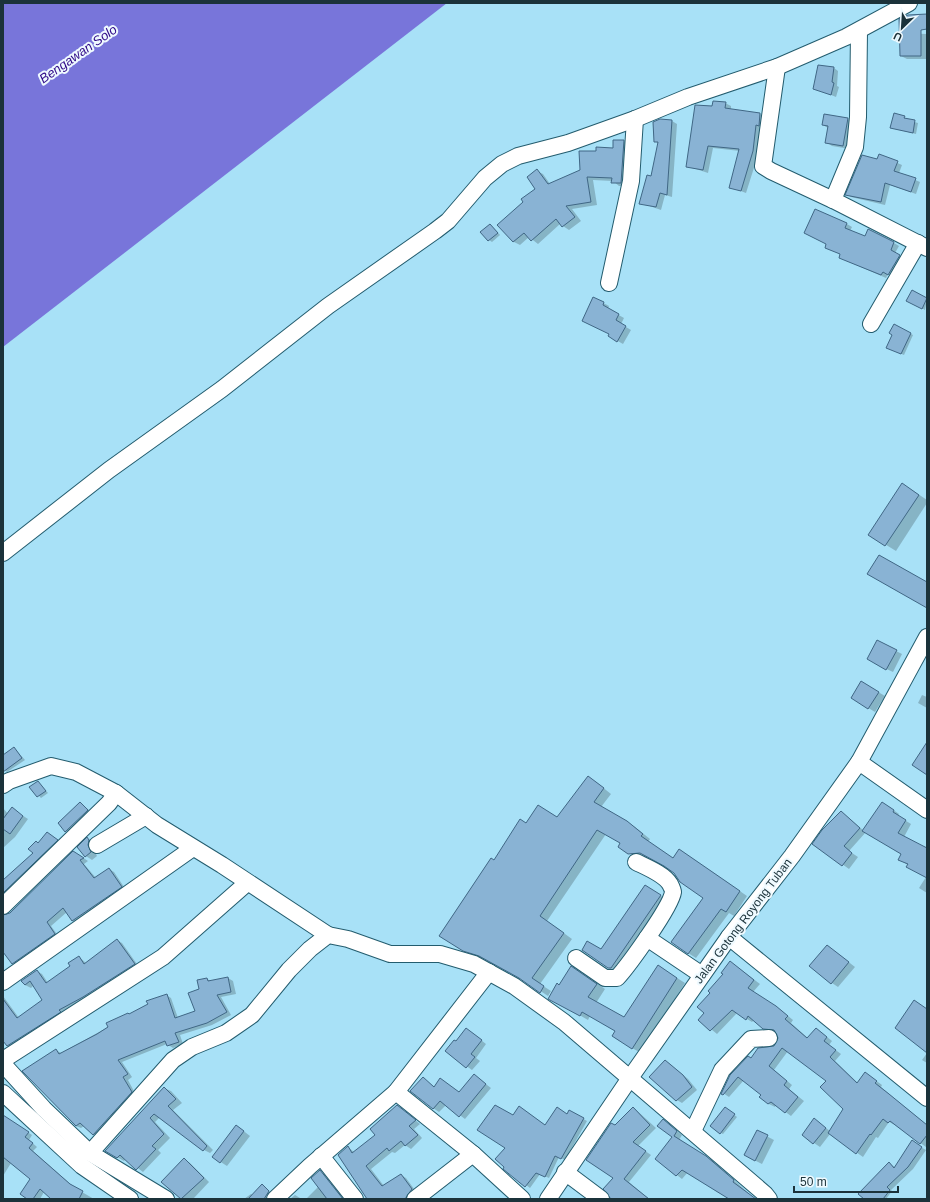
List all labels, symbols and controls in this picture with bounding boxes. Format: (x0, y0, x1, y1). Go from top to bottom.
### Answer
north arrow (882, 8, 922, 48)
water label: Bengawan Solo (36, 22, 120, 86)
text: U (892, 30, 904, 44)
street label: Jalan Gotong Royong Tuban (691, 856, 795, 986)
scale bar (794, 1168, 898, 1194)
text: 50 m (800, 1175, 827, 1189)

